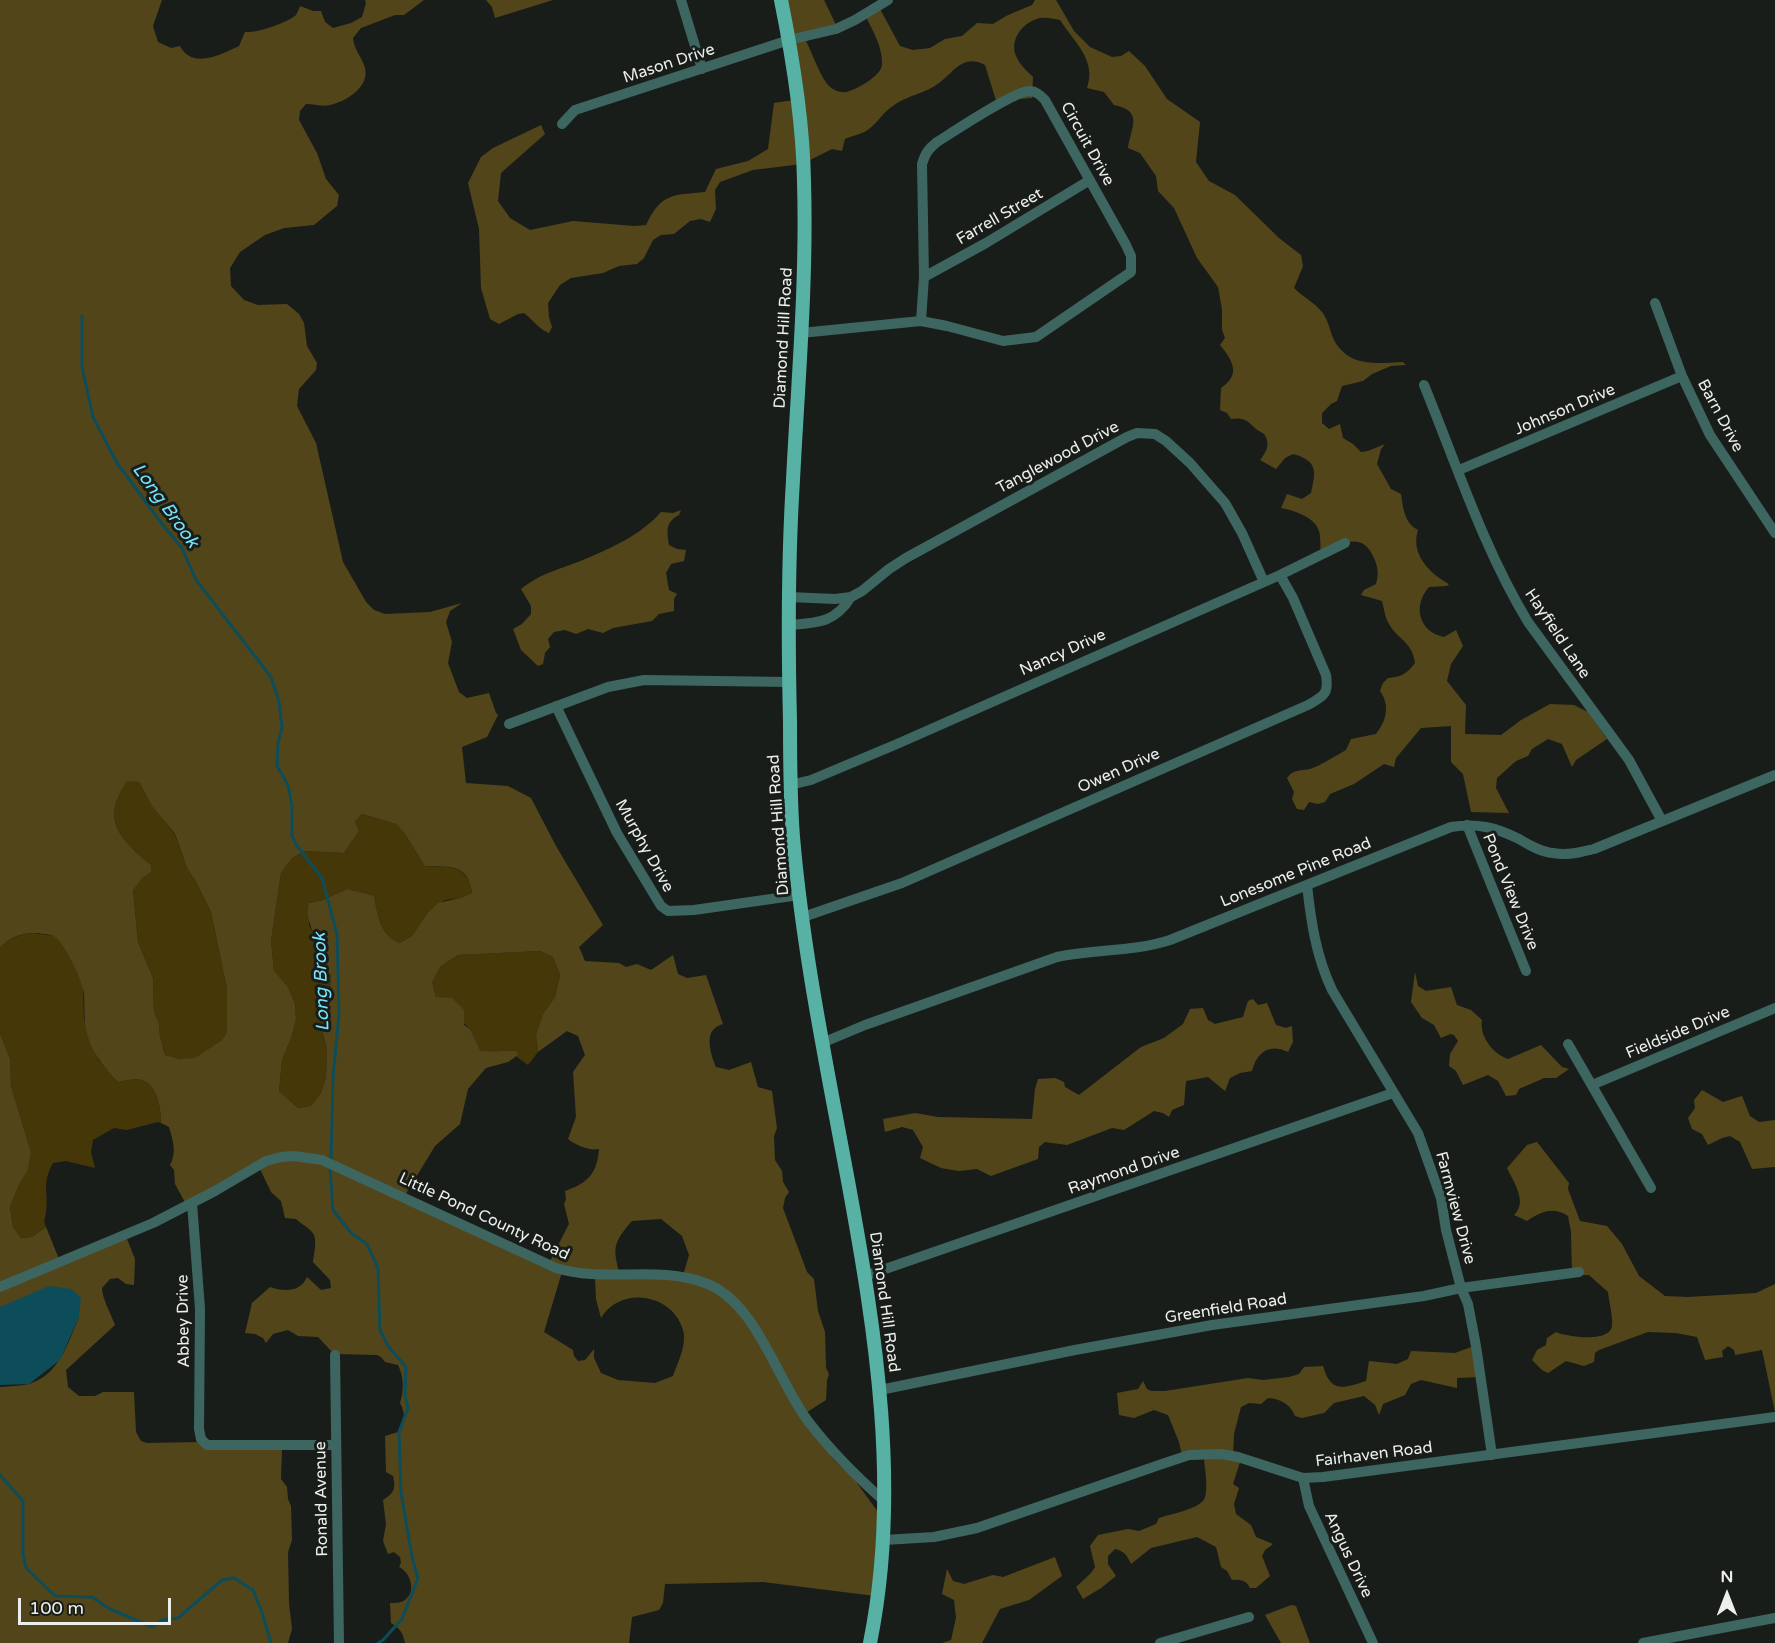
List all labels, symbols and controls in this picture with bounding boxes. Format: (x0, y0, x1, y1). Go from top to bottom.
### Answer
street label: Mason Drive (621, 40, 717, 88)
street label: Circuit Drive (1056, 99, 1118, 189)
street label: Farrell Street (953, 185, 1047, 249)
street label: Diamond Hill Road (771, 267, 797, 409)
street label: Barn Drive (1693, 376, 1747, 456)
street label: Johnson Drive (1512, 380, 1618, 440)
street label: Tanglewood Drive (993, 418, 1123, 498)
water label: Long Brook (127, 460, 203, 552)
street label: Hayfield Lane (1520, 586, 1594, 682)
street label: Nancy Drive (1017, 625, 1109, 681)
street label: Owen Drive (1075, 744, 1163, 798)
street label: Diamond Hill Road (764, 754, 794, 896)
street label: Murphy Drive (611, 796, 677, 896)
street label: Pond View Drive (1478, 831, 1542, 953)
street label: Lonesome Pine Road (1218, 834, 1374, 912)
water label: Long Brook (309, 932, 335, 1032)
street label: Fieldside Drive (1623, 1002, 1733, 1064)
street label: Raymond Drive (1066, 1143, 1182, 1199)
street label: Farmview Drive (1431, 1150, 1479, 1266)
street label: Little Pond County Road (396, 1169, 572, 1265)
street label: Diamond Hill Road (865, 1231, 903, 1373)
street label: Abbey Drive (174, 1274, 194, 1368)
street label: Greenfield Road (1164, 1290, 1288, 1328)
street label: Fairhaven Road (1314, 1438, 1434, 1472)
street label: Ronald Avenue (311, 1441, 333, 1557)
street label: Angus Drive (1320, 1509, 1376, 1601)
north arrow (1697, 1565, 1757, 1625)
text: N (1721, 1567, 1733, 1587)
scale bar (21, 1586, 174, 1624)
text: 100 m (29, 1597, 84, 1619)

